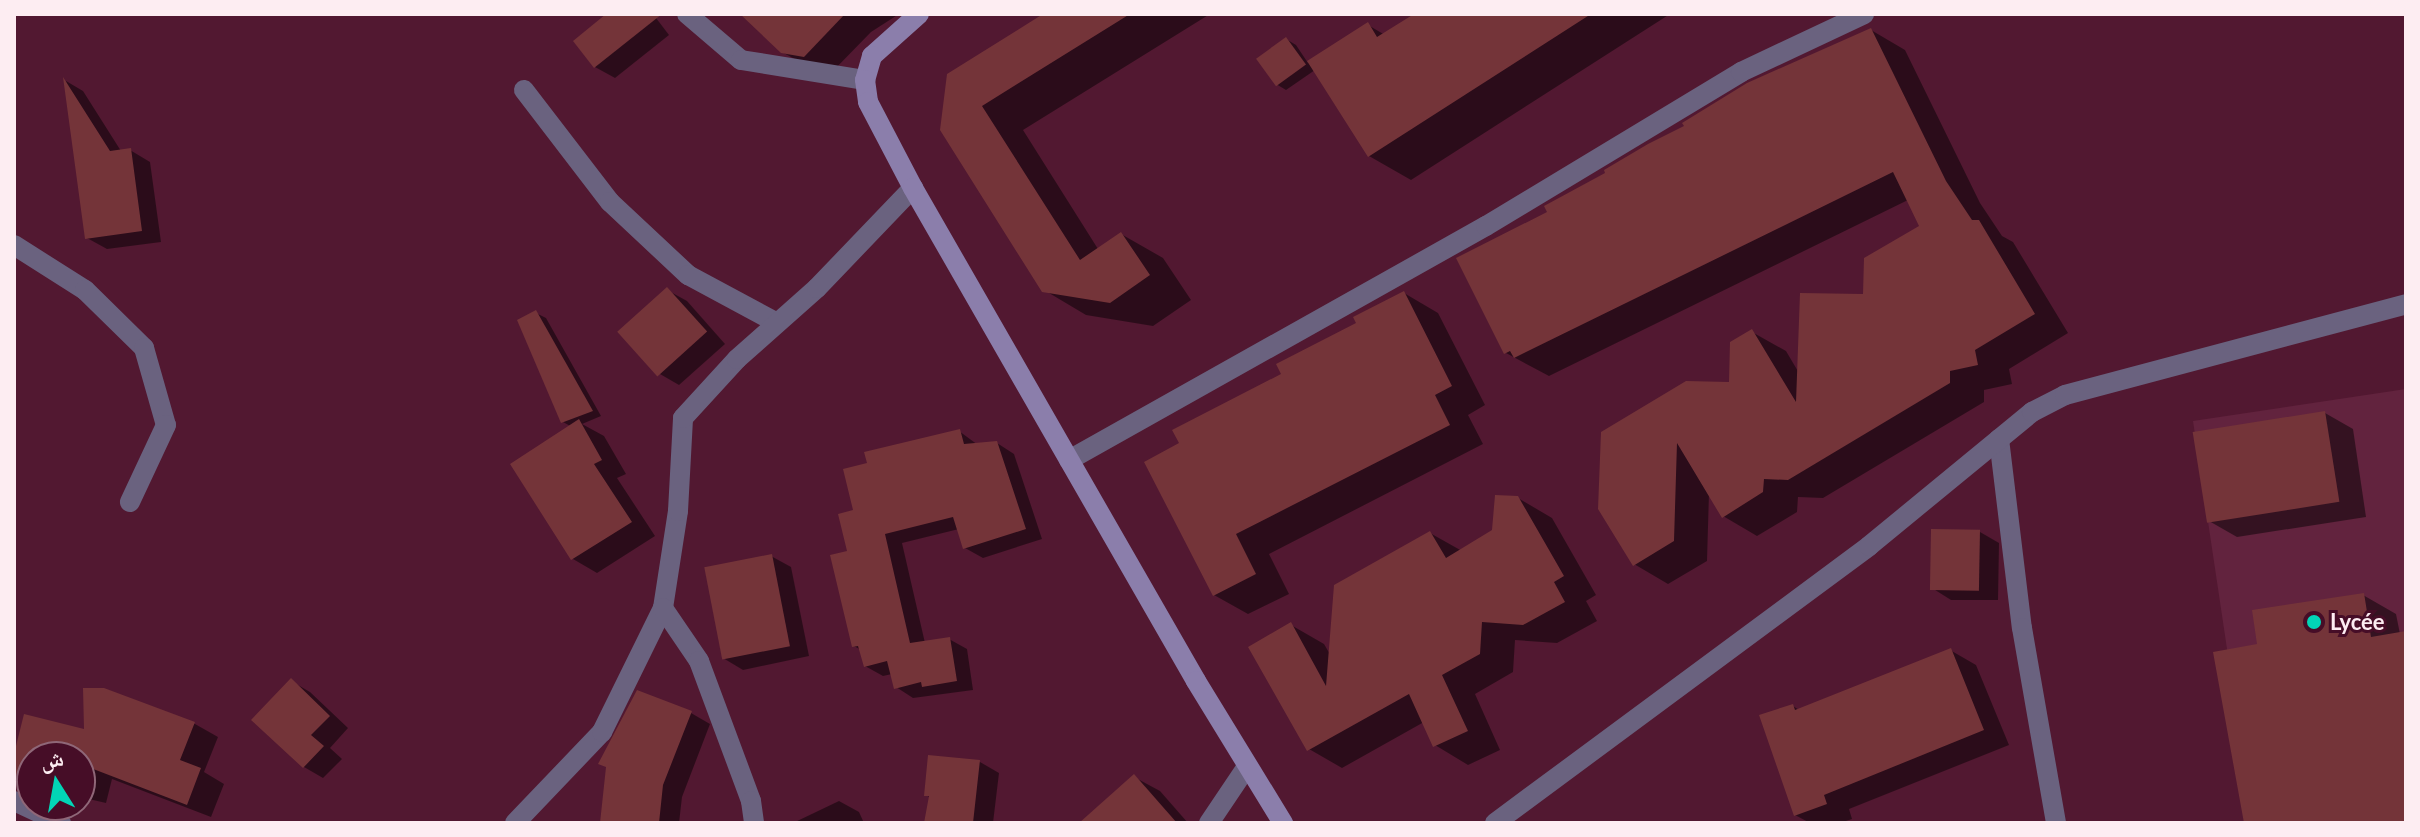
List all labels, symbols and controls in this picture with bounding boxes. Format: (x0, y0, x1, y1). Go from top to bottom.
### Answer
place label: Lycée (2330, 609, 2385, 635)
marker: Lycée (2305, 613, 2323, 631)
north arrow (16, 741, 96, 821)
text: ش (38, 743, 66, 774)

